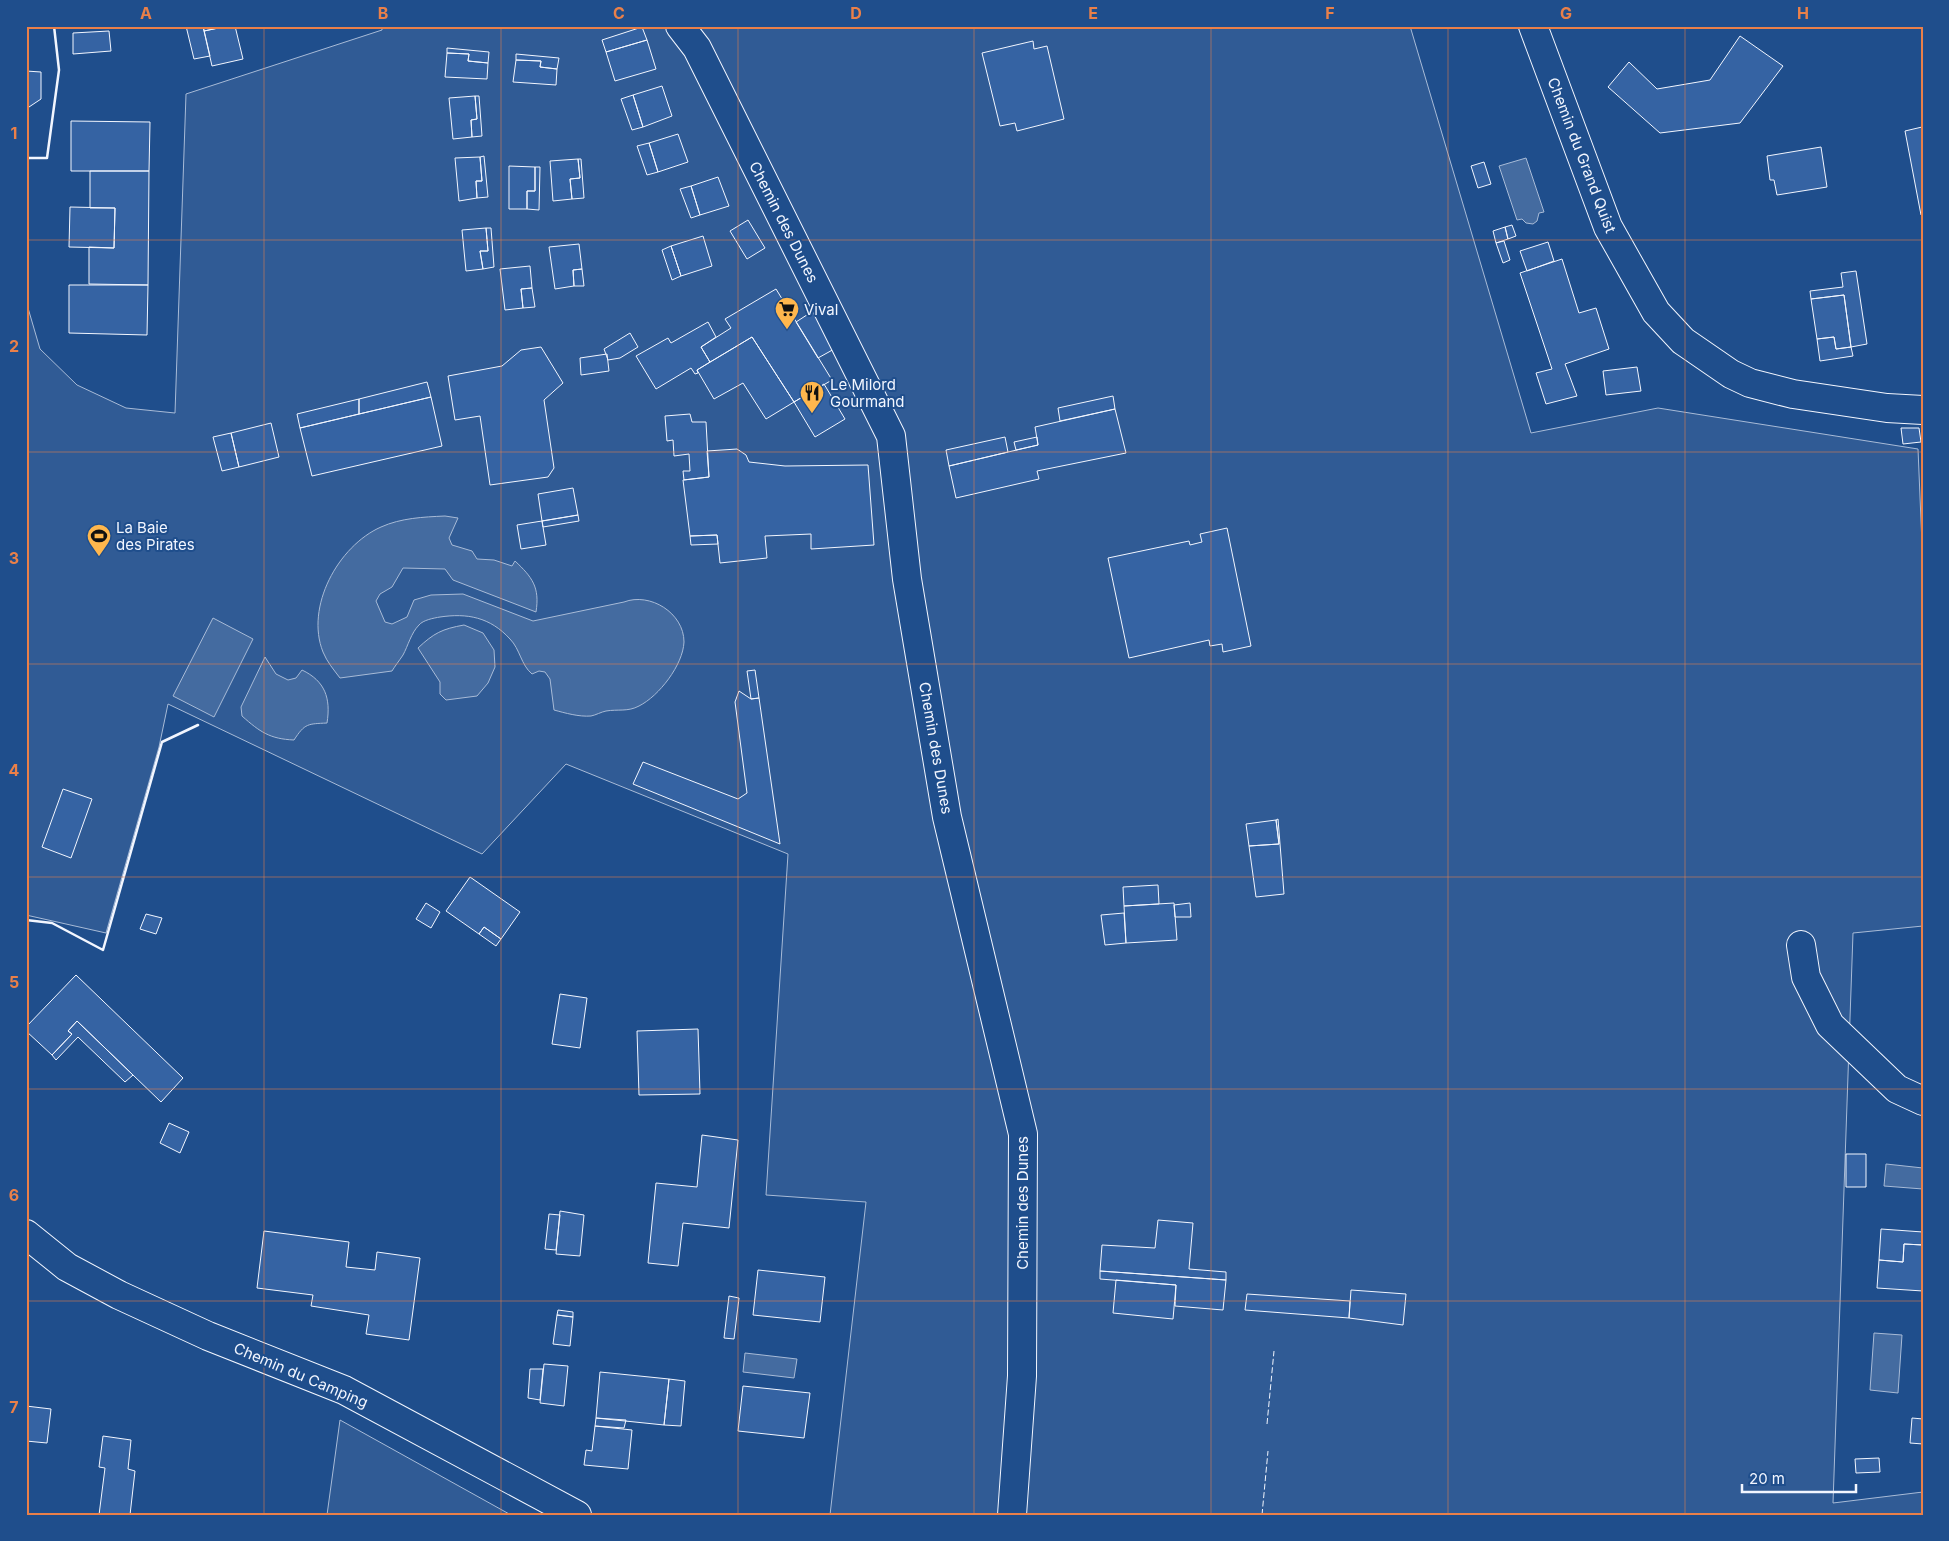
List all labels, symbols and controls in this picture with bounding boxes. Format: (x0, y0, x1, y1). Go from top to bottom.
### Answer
text: A (140, 3, 152, 23)
text: B (378, 3, 388, 23)
text: C (613, 3, 625, 23)
text: D (850, 3, 862, 23)
text: E (1088, 3, 1098, 23)
text: F (1325, 3, 1335, 23)
text: G (1560, 3, 1572, 23)
text: H (1797, 3, 1809, 23)
street label: Chemin du Grand Quist (1544, 75, 1620, 236)
text: 1 (11, 123, 17, 143)
street label: Chemin des Dunes (745, 158, 823, 286)
supermarket icon: Vival (774, 296, 800, 330)
place label: Vival (804, 300, 838, 319)
text: 2 (9, 336, 19, 356)
place label: Le Milord Gourmand (830, 375, 905, 411)
restaurant icon: Le Milord Gourmand (799, 380, 825, 414)
place label: La Baie des Pirates (116, 518, 195, 554)
sports icon: La Baie des Pirates (86, 523, 112, 557)
text: 3 (9, 548, 19, 568)
street label: Chemin des Dunes (915, 681, 957, 816)
text: 4 (9, 760, 20, 780)
text: 5 (9, 972, 19, 992)
street label: Chemin des Dunes (1013, 1136, 1032, 1270)
text: 6 (9, 1185, 19, 1205)
street label: Chemin du Camping (231, 1338, 371, 1412)
text: 7 (9, 1397, 19, 1417)
scale bar (1742, 1461, 1855, 1493)
text: 20 m (1749, 1469, 1785, 1488)

